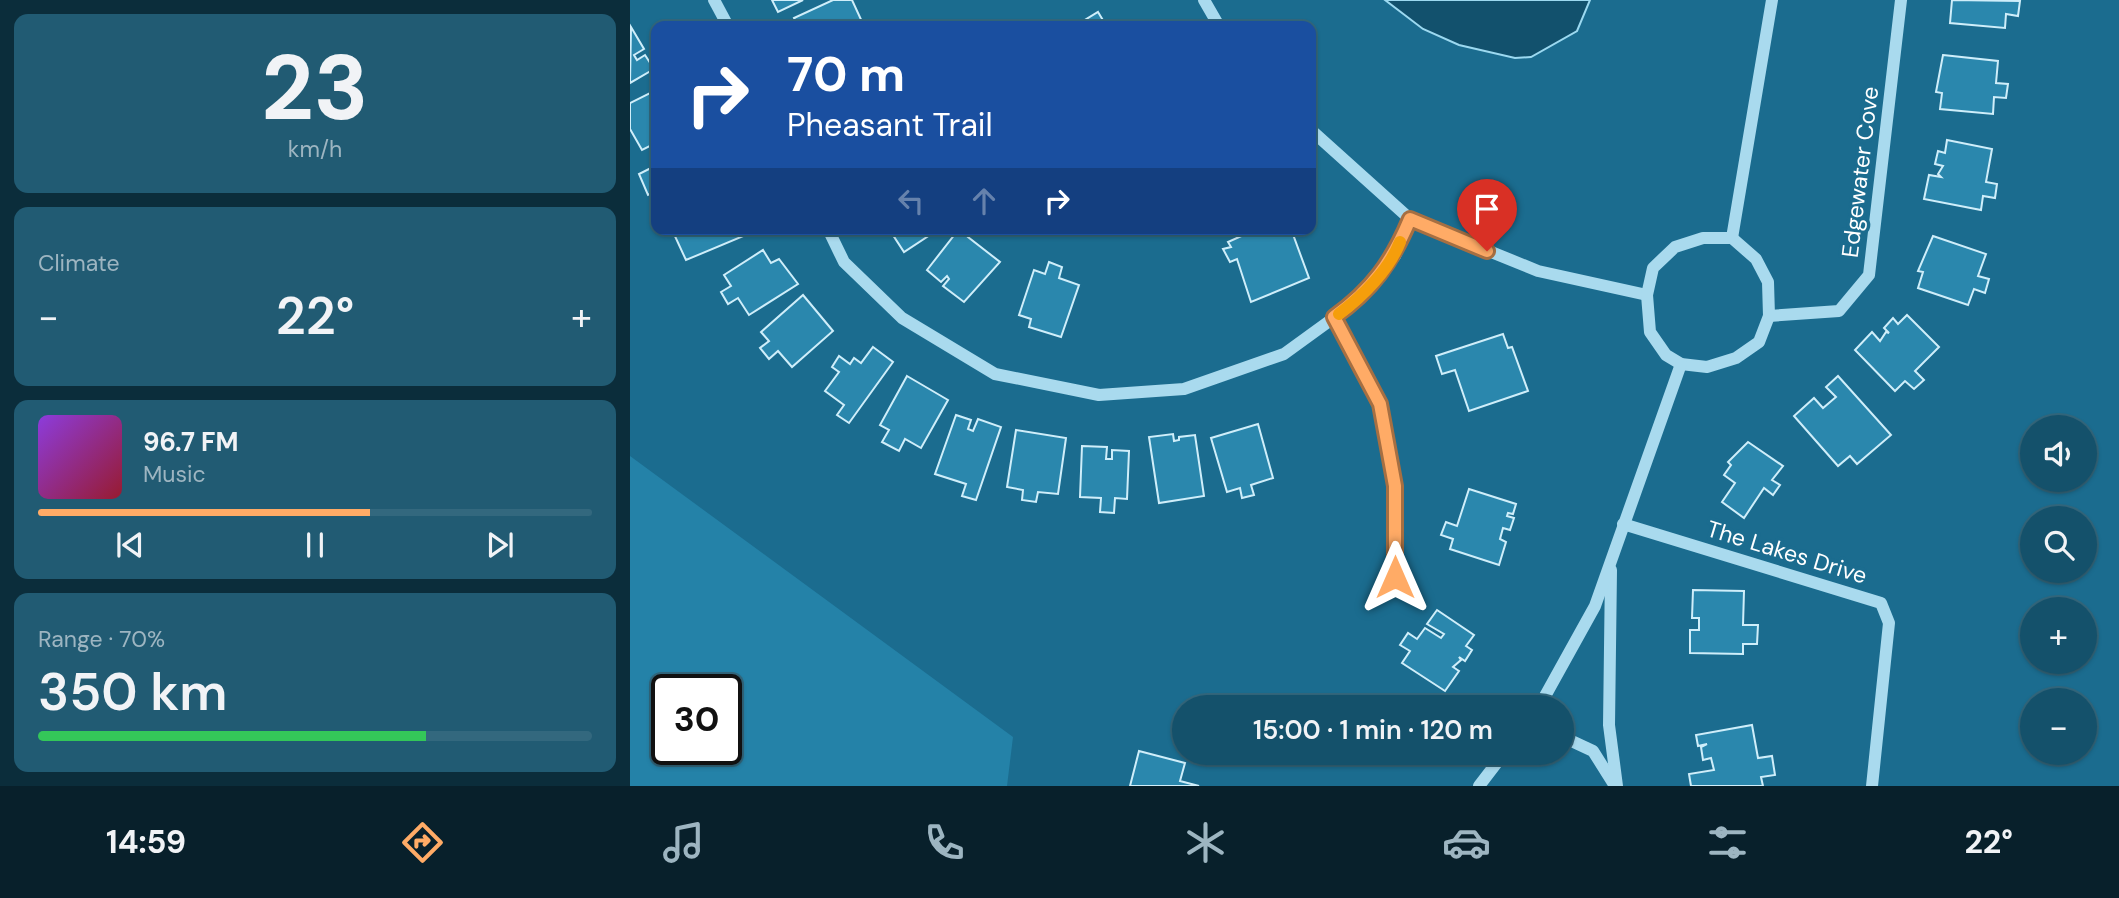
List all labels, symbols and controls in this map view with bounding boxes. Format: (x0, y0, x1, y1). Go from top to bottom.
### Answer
text: 23 (261, 29, 369, 147)
text: 70 m (787, 42, 905, 106)
icon: right (672, 49, 763, 140)
street label: Edgewater Cove (1835, 85, 1885, 259)
text: Pheasant Trail (787, 104, 993, 146)
text: km/h (288, 134, 342, 164)
pin (1457, 179, 1517, 251)
icon: left (892, 182, 930, 220)
icon: ahead (965, 182, 1003, 220)
icon: right (1038, 182, 1076, 220)
icon: arrive (1468, 190, 1506, 228)
text: Climate (38, 248, 120, 278)
text: 22° (276, 282, 354, 350)
text: − (38, 292, 59, 342)
text: + (571, 292, 592, 342)
map controls (2020, 415, 2097, 765)
button: sound (2020, 415, 2097, 492)
text: 96.7 FM (143, 425, 238, 459)
text: Music (143, 459, 206, 489)
button: search (2020, 506, 2097, 583)
street label: The Lakes Drive (1703, 513, 1871, 591)
icon: previous (111, 526, 149, 564)
icon: pause (296, 526, 334, 564)
icon: next (481, 526, 519, 564)
position arrow (1358, 540, 1432, 614)
button: + (2020, 597, 2097, 674)
text: Range · 70% (38, 624, 165, 654)
text: 350 km (38, 658, 227, 726)
speed limit sign: 30 (651, 674, 742, 765)
button: − (2020, 688, 2097, 765)
text: 15:00 · 1 min · 120 m (1253, 713, 1493, 747)
icon: directions (398, 818, 447, 867)
icon: music (659, 818, 708, 867)
icon: phone (920, 818, 969, 867)
icon: climate (1181, 818, 1230, 867)
icon: car (1442, 818, 1491, 867)
icon: filters (1703, 818, 1752, 867)
text: 14:59 (106, 821, 186, 863)
text: 22° (1964, 821, 2013, 863)

